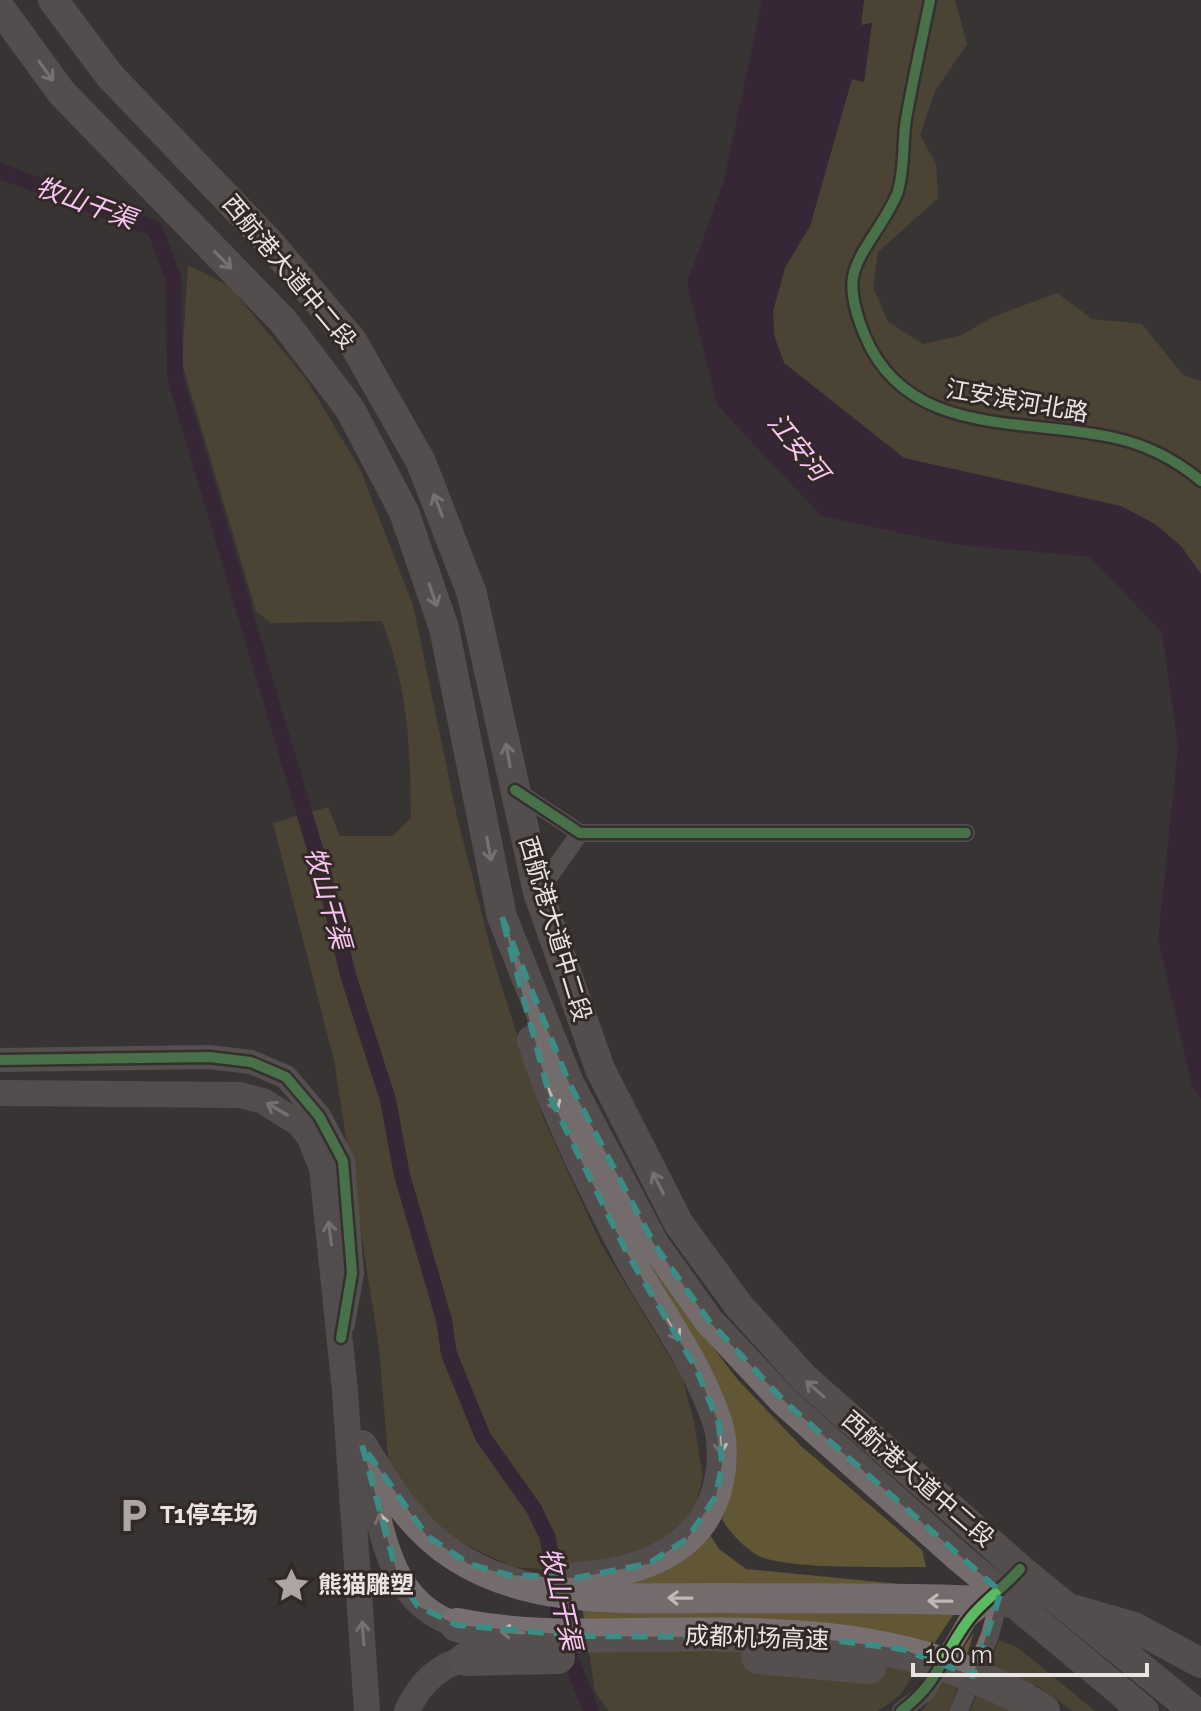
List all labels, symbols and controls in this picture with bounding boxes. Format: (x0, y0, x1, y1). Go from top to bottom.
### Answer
one-way arrow (38, 59, 54, 81)
water label: 牧山干渠 (32, 171, 144, 236)
street label: 西航港大道中二段 (217, 189, 362, 355)
one-way arrow (214, 250, 233, 270)
street label: 江安滨河北路 (944, 374, 1091, 427)
water label: 江安河 (762, 407, 837, 491)
one-way arrow (430, 493, 444, 518)
one-way arrow (426, 583, 441, 608)
one-way arrow (500, 742, 515, 768)
street label: 西航港大道中二段 (514, 833, 597, 1025)
one-way arrow (482, 836, 497, 861)
water label: 牧山干渠 (299, 844, 358, 956)
one-way arrow (546, 1087, 561, 1112)
one-way arrow (265, 1101, 289, 1116)
one-way arrow (650, 1171, 666, 1195)
one-way arrow (322, 1220, 337, 1246)
one-way arrow (665, 1318, 681, 1341)
one-way arrow (806, 1380, 826, 1398)
street label: 西航港大道中二段 (836, 1405, 1000, 1553)
one-way arrow (713, 1428, 728, 1455)
parking icon: T1停车场 (115, 1496, 153, 1534)
place label: T1停车场 (160, 1500, 258, 1529)
one-way arrow (373, 1513, 388, 1538)
water label: 牧山干渠 (535, 1545, 588, 1657)
place icon: 熊猫雕塑 (273, 1566, 311, 1604)
place label: 熊猫雕塑 (318, 1570, 414, 1599)
one-way arrow (667, 1590, 694, 1605)
one-way arrow (927, 1593, 954, 1609)
one-way arrow (355, 1620, 370, 1647)
street label: 成都机场高速 (685, 1620, 829, 1655)
one-way arrow (499, 1624, 526, 1639)
scale bar (913, 1627, 1147, 1677)
text: 100 m (925, 1640, 993, 1669)

